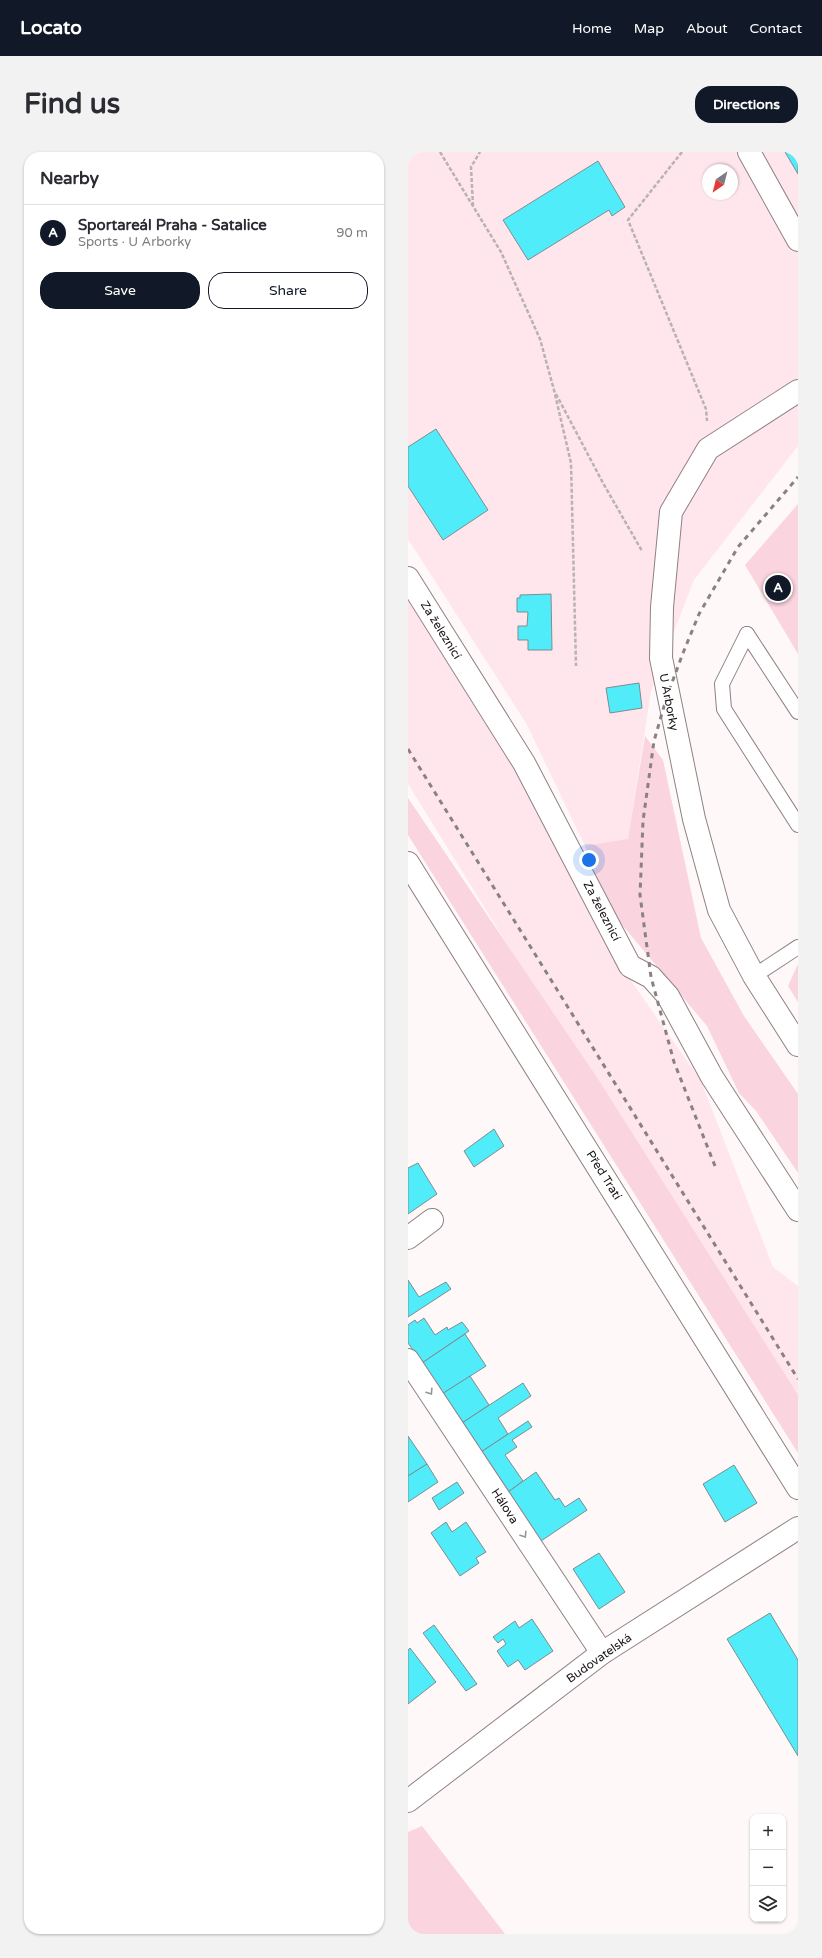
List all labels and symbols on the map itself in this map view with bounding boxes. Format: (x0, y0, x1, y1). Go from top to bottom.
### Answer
north arrow (702, 164, 738, 200)
pin: A (765, 573, 791, 603)
street label: Za železnicí (418, 598, 464, 662)
street label: U Arborky (657, 672, 682, 732)
your location (579, 850, 599, 870)
street label: Za železnicí (580, 879, 624, 943)
street label: Před Tratí (583, 1148, 625, 1202)
one-way arrow (425, 1388, 432, 1395)
street label: Hálova (488, 1486, 522, 1526)
one-way arrow (520, 1531, 527, 1538)
street label: Budovatelská (564, 1630, 634, 1686)

